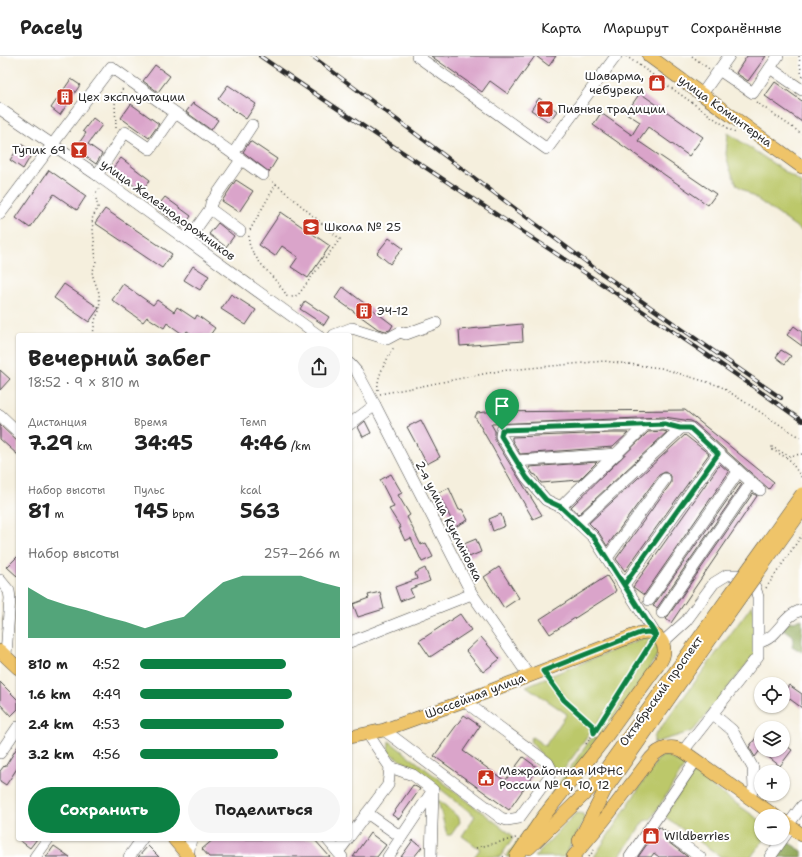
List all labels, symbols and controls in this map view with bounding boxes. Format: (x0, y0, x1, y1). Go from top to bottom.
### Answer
text: Pacely (20, 15, 83, 40)
text: Карта (541, 19, 581, 37)
text: Маршрут (603, 19, 669, 37)
text: Сохранённые (691, 19, 782, 37)
place label: Шаварма, чебуреки (585, 68, 644, 98)
street label: улица Коминтерна (675, 71, 776, 151)
shop icon: Шаварма, чебуреки (647, 73, 667, 93)
building icon: Цех эксплуатации (55, 87, 75, 107)
place label: Цех эксплуатации (78, 89, 185, 105)
bar icon: Пивные традиции (535, 99, 555, 119)
place label: Пивные традиции (558, 101, 666, 117)
bar icon: Тупик 69 (69, 140, 89, 160)
place label: Тупик 69 (12, 142, 66, 158)
street label: улица Железнодорожников (98, 156, 238, 264)
school or university icon: Школа № 25 (301, 217, 321, 237)
place label: Школа № 25 (324, 219, 401, 235)
building icon: ЭЧ-12 (354, 301, 374, 321)
place label: ЭЧ-12 (377, 303, 409, 319)
text: Вечерний забег (28, 344, 210, 373)
button: share (298, 346, 340, 388)
text: 18:52 · 9 × 810 m (28, 374, 139, 391)
pin (485, 389, 519, 430)
icon: arrive (491, 395, 513, 417)
text: Дистанция (28, 415, 87, 430)
text: Время (134, 415, 168, 430)
text: Темп (240, 415, 267, 430)
text: 7.29 (28, 430, 73, 456)
text: 34:45 (134, 430, 193, 456)
text: 4:46 (240, 430, 287, 456)
text: km (73, 439, 92, 454)
text: /km (287, 439, 311, 454)
street label: 2-я улица Куклиновка (412, 458, 487, 584)
text: Набор высоты (28, 483, 105, 498)
text: Пульс (134, 483, 165, 498)
text: kcal (240, 483, 261, 498)
text: 81 (28, 498, 51, 524)
text: 145 (134, 498, 169, 524)
text: 563 (240, 498, 280, 524)
text: m (51, 507, 64, 522)
text: bpm (169, 507, 194, 522)
text: Набор высоты (28, 545, 119, 562)
text: 257–266 m (264, 545, 340, 562)
street label: Октябрьский проспект (616, 632, 707, 749)
text: 810 m (28, 656, 68, 673)
text: 4:52 (92, 656, 120, 673)
street label: Шоссейная улица (423, 669, 528, 722)
map controls (754, 677, 790, 845)
button: locate (754, 677, 790, 713)
text: 1.6 km (28, 686, 71, 703)
text: 4:49 (92, 686, 121, 703)
text: 2.4 km (28, 716, 74, 733)
text: 4:53 (92, 716, 120, 733)
button: layers (754, 721, 790, 757)
text: 3.2 km (28, 746, 74, 763)
text: 4:56 (92, 746, 121, 763)
place label: Межрайонная ИФНС России № 9, 10, 12 (499, 763, 623, 793)
button: + (754, 765, 790, 801)
public building icon: Межрайонная ИФНС России № 9, 10, 12 (476, 768, 496, 788)
button: Сохранить (28, 787, 180, 833)
button: Поделиться (188, 787, 340, 833)
button: − (754, 809, 790, 845)
shop icon: Wildberries (641, 826, 661, 846)
place label: Wildberries (664, 828, 730, 844)

